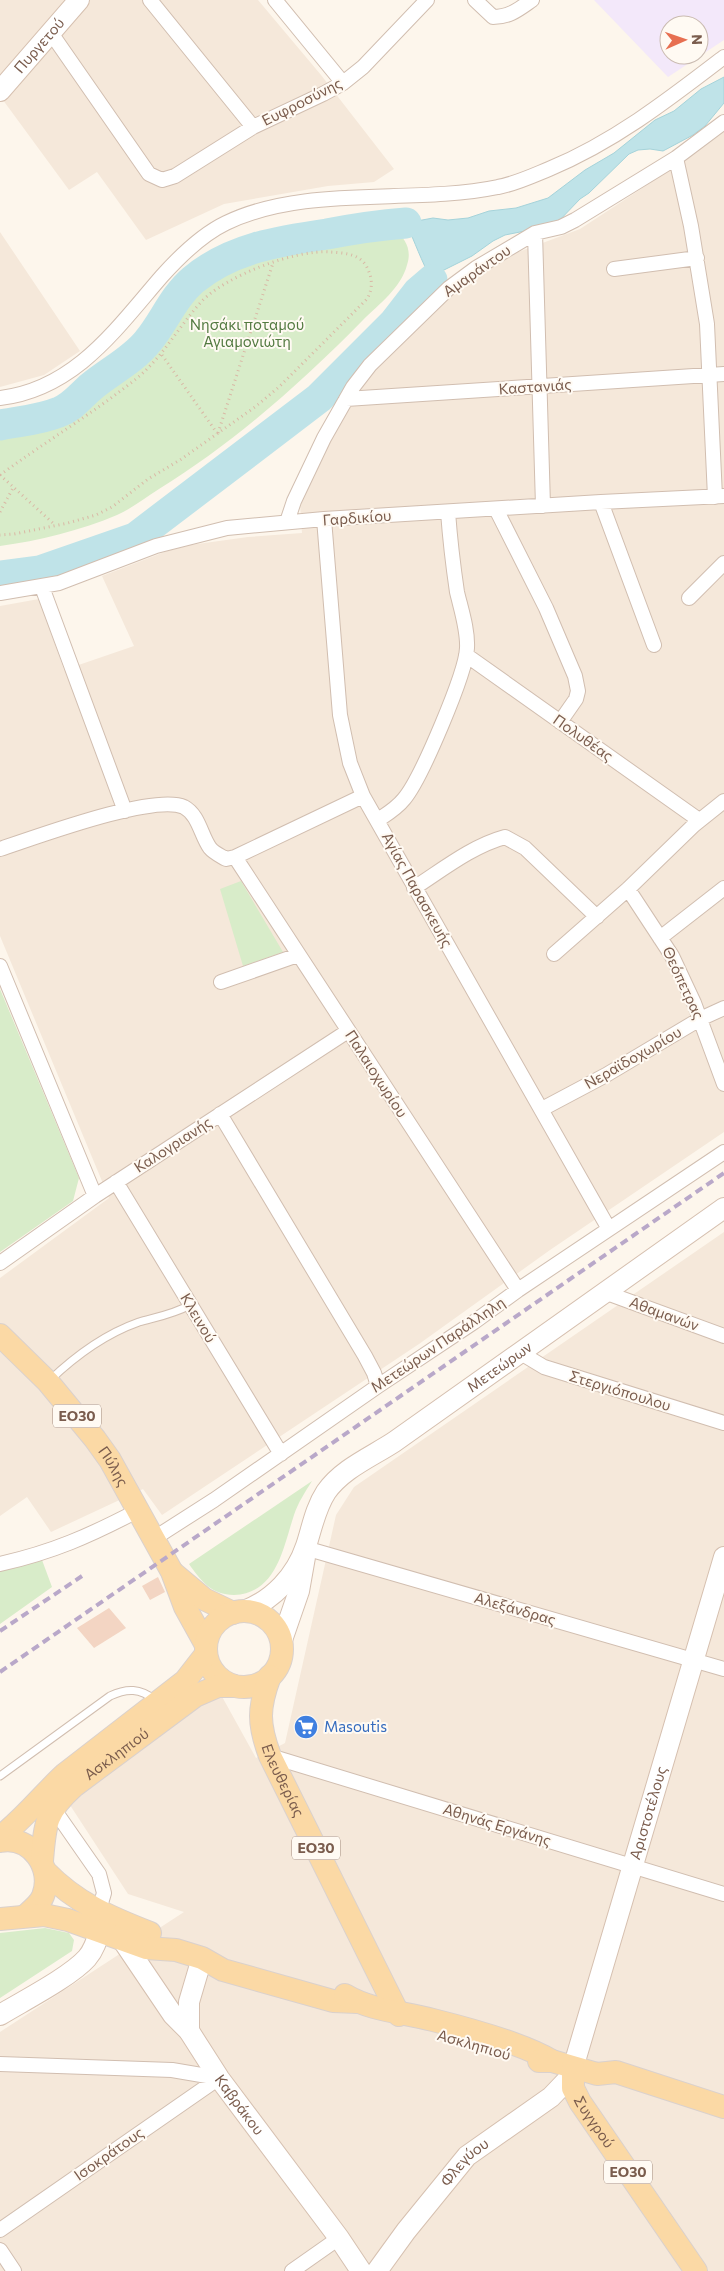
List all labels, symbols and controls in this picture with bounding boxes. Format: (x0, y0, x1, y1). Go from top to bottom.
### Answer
street label: Πυργετού (10, 14, 68, 77)
north arrow (659, 15, 709, 65)
text: N (689, 34, 706, 45)
street label: Ευφροσύνης (259, 73, 345, 129)
street label: Αμαράντου (439, 240, 514, 300)
park label: Νησάκι ποταμού Αγιαμονιώτη (190, 315, 304, 350)
street label: Καστανιάς (498, 374, 572, 398)
street label: Γαρδικίου (322, 506, 392, 528)
street label: Πολυθέας (550, 710, 617, 764)
street label: Αγίας Παρασκευής (379, 829, 457, 950)
street label: Θεόπετρας (659, 943, 709, 1022)
street label: Νεραϊδοχωρίου (581, 1022, 684, 1092)
street label: Παλαιοχωρίου (342, 1026, 412, 1121)
street label: Καλογριανής (130, 1112, 215, 1176)
street label: Κλεινού (177, 1290, 221, 1345)
street label: Αθαμανών (627, 1292, 702, 1334)
street label: Μετεώρων Παράλληλη (368, 1293, 508, 1397)
street label: Μετεώρων (463, 1337, 535, 1395)
street label: Στεργιόπουλου (567, 1366, 673, 1414)
road number: ΕΟ30 (53, 1404, 101, 1428)
street label: Πύλης (95, 1442, 133, 1489)
street label: Αλεξάνδρας (473, 1588, 558, 1628)
supermarket icon: Masoutis (293, 1714, 319, 1740)
place label: Masoutis (324, 1717, 387, 1735)
street label: Ασκληπιού (80, 1724, 152, 1783)
street label: Ελευθερίας (258, 1741, 309, 1820)
street label: Αριστοτέλους (625, 1764, 670, 1861)
street label: Αθηνάς Εργάνης (441, 1799, 554, 1849)
road number: ΕΟ30 (292, 1836, 340, 1860)
street label: Ασκληπιού (435, 2025, 513, 2063)
street label: Καβράκου (212, 2071, 269, 2138)
street label: Συγγρού (571, 2093, 619, 2151)
street label: Ισοκράτους (70, 2123, 147, 2184)
street label: Φλεγύου (436, 2134, 492, 2189)
road number: ΕΟ30 (604, 2160, 652, 2184)

